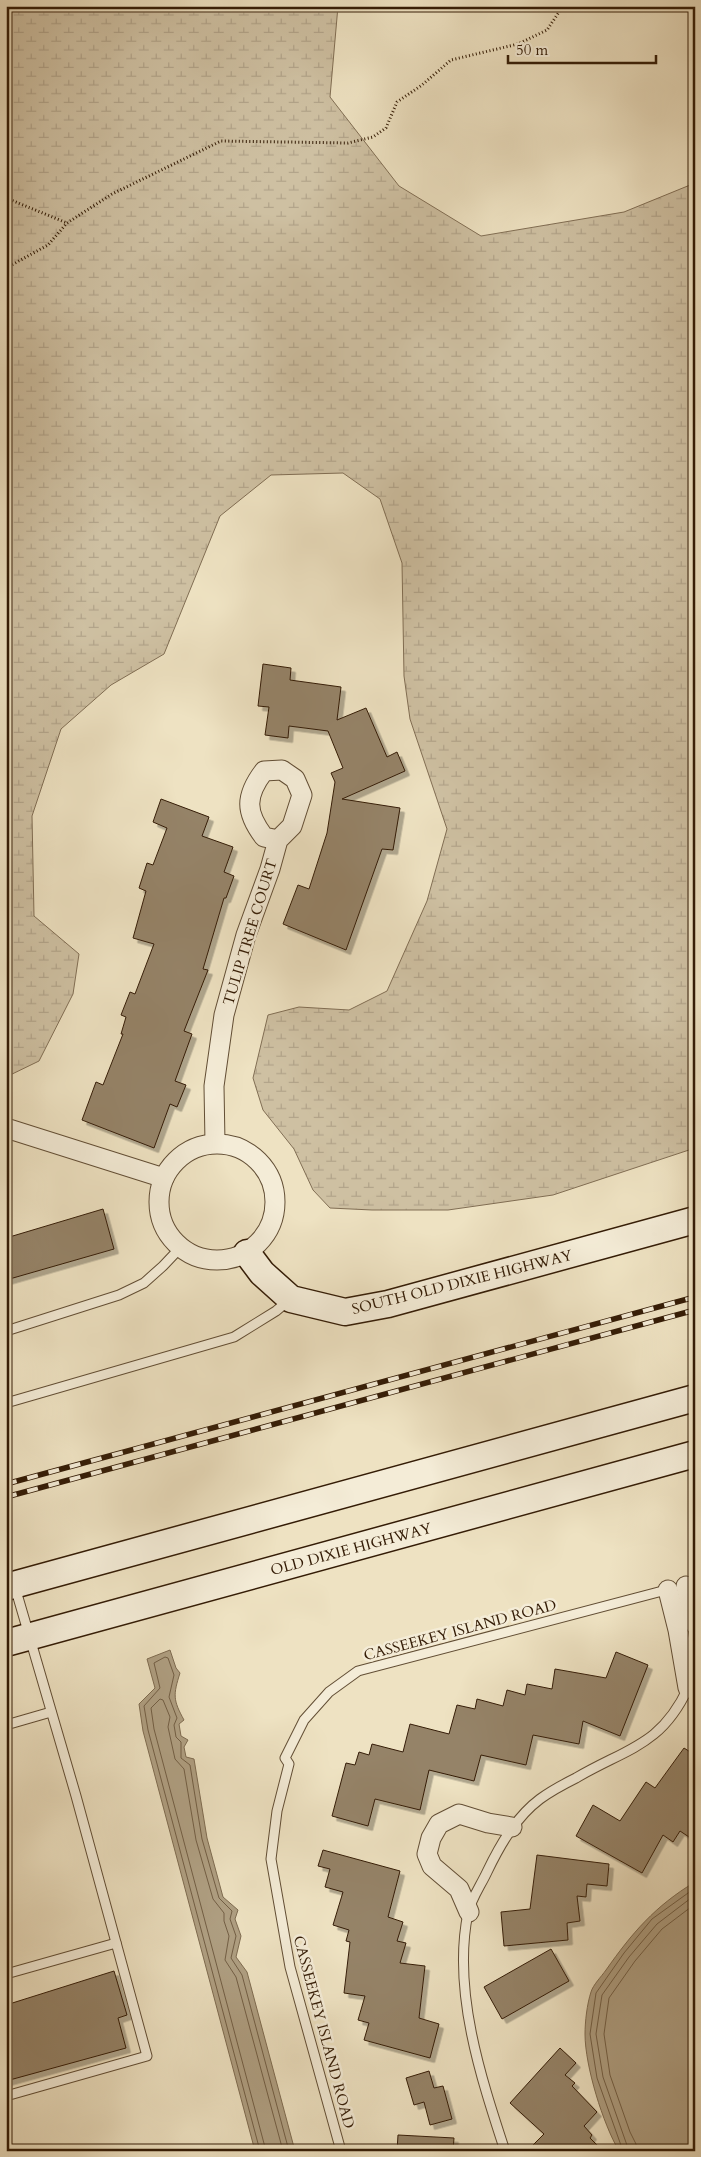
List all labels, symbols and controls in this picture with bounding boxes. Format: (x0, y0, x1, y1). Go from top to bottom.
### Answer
scale bar (508, 32, 656, 64)
text: 50 m (516, 40, 548, 60)
street label: TULIP TREE COURT (218, 856, 282, 1008)
street label: SOUTH OLD DIXIE HIGHWAY (350, 1245, 575, 1319)
street label: OLD DIXIE HIGHWAY (268, 1518, 435, 1580)
street label: CASSEEKEY ISLAND ROAD (361, 1595, 559, 1665)
street label: CASSEEKEY ISLAND ROAD (289, 1933, 359, 2131)

